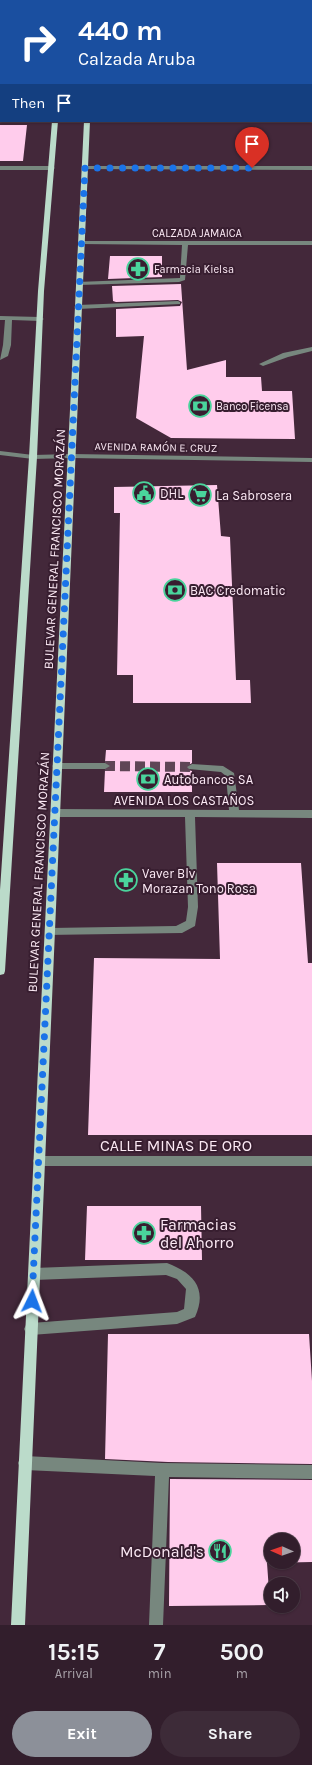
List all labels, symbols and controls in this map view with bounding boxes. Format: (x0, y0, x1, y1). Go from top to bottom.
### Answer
text: 440 m (78, 14, 163, 47)
icon: right (12, 16, 64, 68)
text: Calzada Aruba (78, 48, 196, 70)
icon: arrive (53, 92, 75, 114)
text: Then (12, 94, 45, 112)
pin (235, 127, 269, 168)
icon: arrive (241, 133, 263, 155)
street label: CALZADA JAMAICA (152, 227, 243, 240)
pharmacy icon: Farmacia Kielsa (125, 256, 151, 282)
place label: Farmacia Kielsa (154, 263, 234, 276)
bank icon: Banco Ficensa (187, 393, 213, 419)
place label: Banco Ficensa (216, 400, 289, 413)
street label: BULEVAR GENERAL FRANCISCO MORAZÁN (39, 428, 68, 670)
street label: AVENIDA RAMÓN E. CRUZ (95, 438, 217, 455)
public building icon: DHL (131, 480, 157, 506)
supermarket icon: La Sabrosera (187, 482, 213, 508)
place label: DHL (160, 486, 183, 501)
place label: La Sabrosera (216, 488, 292, 503)
bank icon: BAC Credomatic (162, 577, 188, 603)
place label: BAC Credomatic (190, 583, 286, 598)
street label: BULEVAR GENERAL FRANCISCO MORAZÁN (23, 751, 52, 993)
bank icon: Autobancos SA (135, 766, 161, 792)
place label: Autobancos SA (164, 772, 254, 787)
street label: AVENIDA LOS CASTAÑOS (114, 793, 254, 808)
place label: Vaver Blv Morazan Tono Rosa (142, 866, 256, 896)
pharmacy icon: Vaver Blv Morazan Tono Rosa (113, 867, 139, 893)
street label: CALLE MINAS DE ORO (100, 1136, 252, 1155)
place label: Farmacias del Ahorro (160, 1215, 237, 1252)
pharmacy icon: Farmacias del Ahorro (131, 1220, 157, 1246)
position arrow (11, 1280, 53, 1322)
north arrow (264, 1533, 300, 1569)
map controls (264, 1533, 300, 1613)
restaurant icon: McDonald's (207, 1538, 233, 1564)
place label: McDonald's (120, 1542, 204, 1561)
button: sound (264, 1577, 300, 1613)
text: 15:15 (48, 1638, 100, 1666)
text: 7 (154, 1638, 166, 1666)
text: 500 (220, 1638, 264, 1666)
text: Arrival (55, 1666, 93, 1681)
text: min (148, 1666, 172, 1681)
text: m (236, 1666, 248, 1681)
button: Exit (12, 1711, 152, 1757)
button: Share (160, 1711, 300, 1757)

